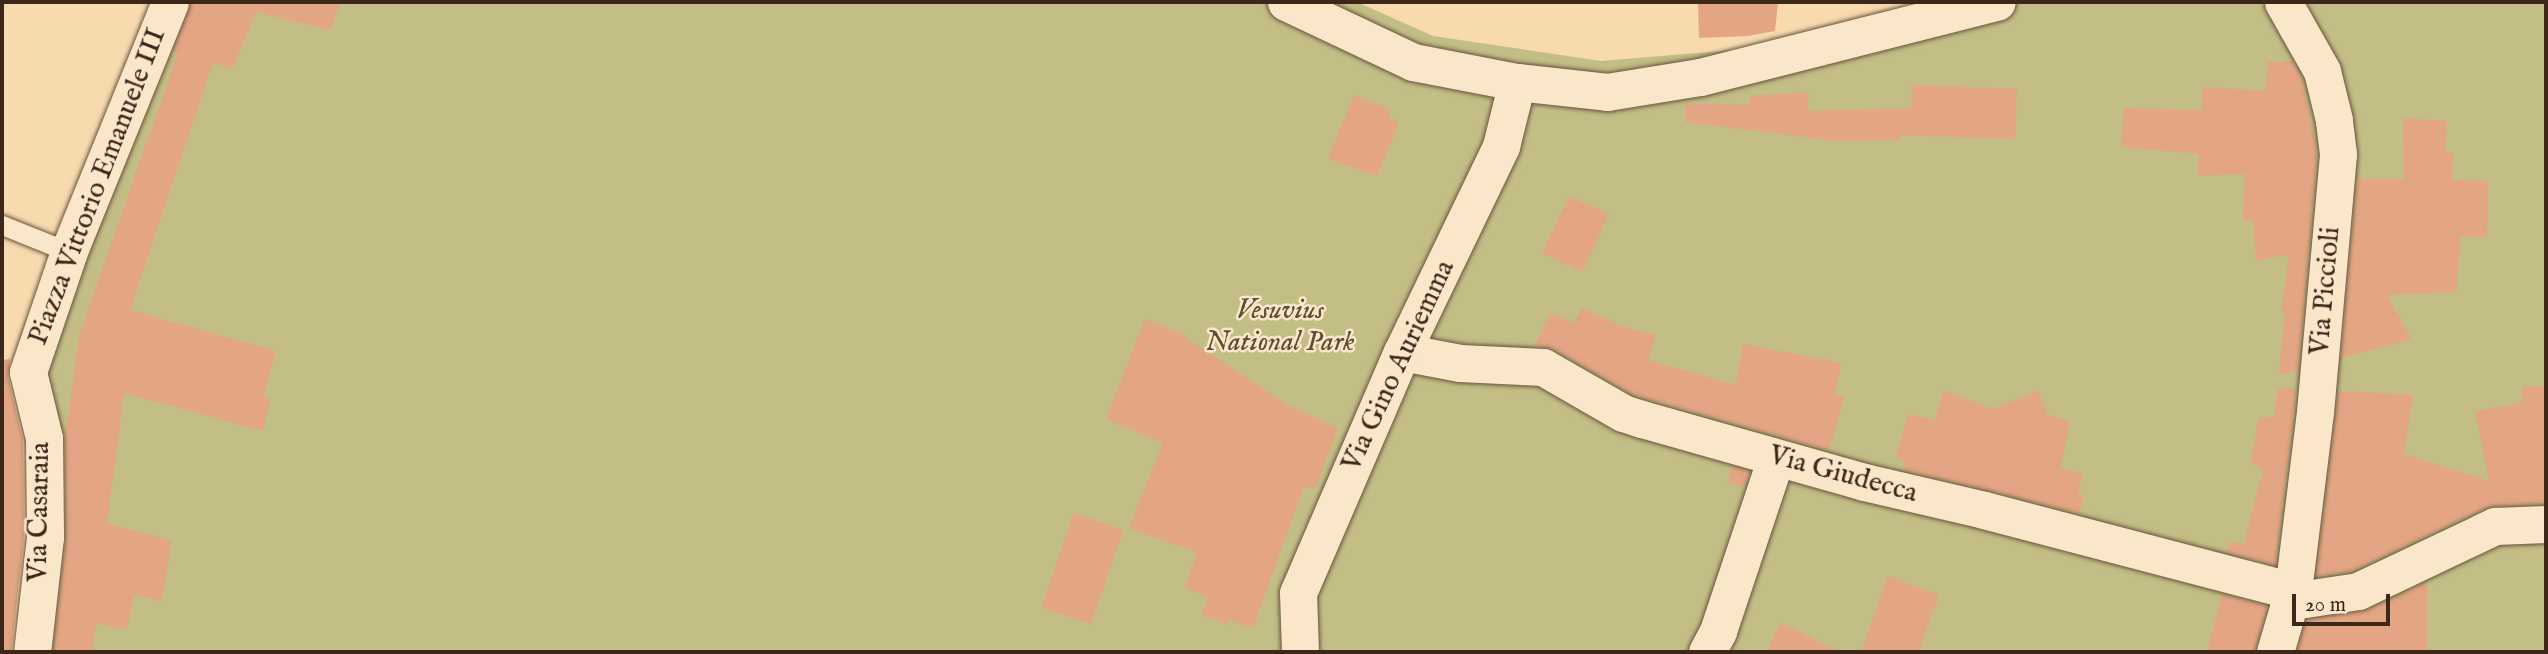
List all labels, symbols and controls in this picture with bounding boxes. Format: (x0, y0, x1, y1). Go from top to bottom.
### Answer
street label: Piazza Vittorio Emanuele III (22, 24, 174, 350)
street label: Via Piccioli (2304, 225, 2348, 357)
street label: Via Gino Auriemma (1335, 255, 1463, 477)
park label: Vesuvius National Park (1206, 294, 1354, 360)
street label: Via Giudecca (1765, 439, 1921, 511)
street label: Via Casaraia (22, 442, 58, 582)
scale bar (2296, 580, 2394, 624)
text: 20 m (2305, 592, 2346, 619)

